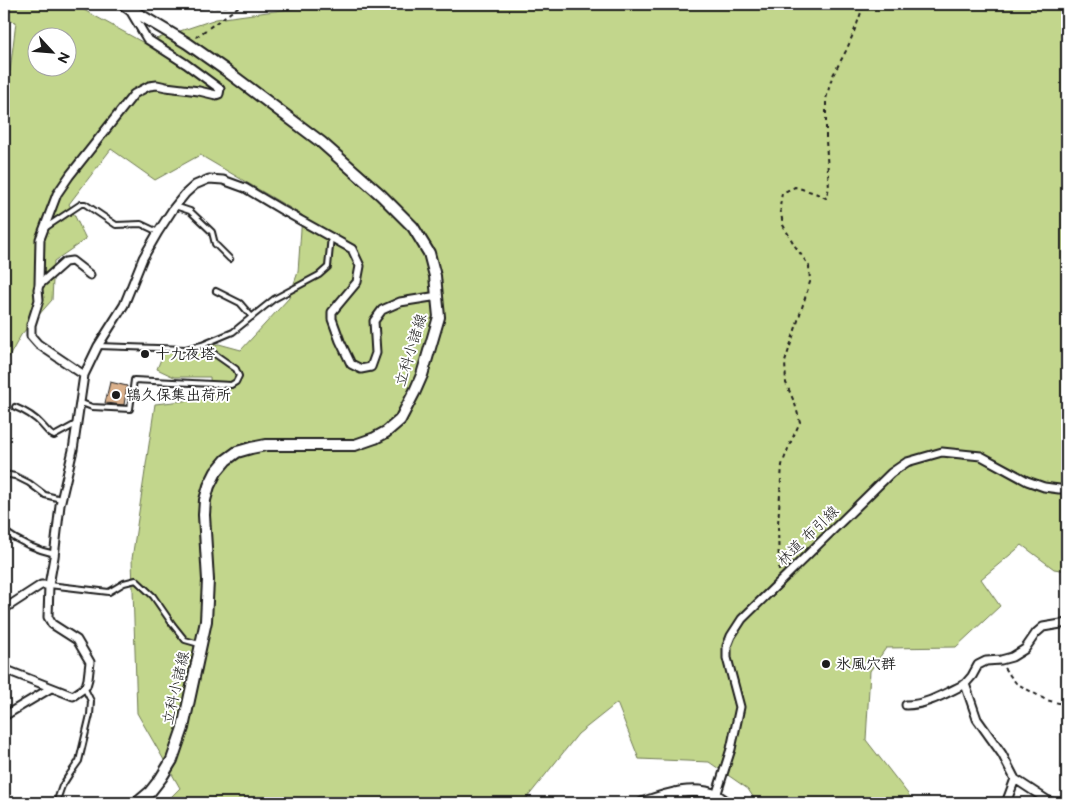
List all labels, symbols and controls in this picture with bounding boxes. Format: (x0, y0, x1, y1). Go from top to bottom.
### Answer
north arrow (28, 28, 78, 78)
text: N (53, 49, 73, 66)
street label: 立科小諸線 (391, 311, 431, 389)
place label: 十九夜塔 (155, 345, 215, 364)
marker: 十九夜塔 (139, 348, 151, 360)
place label: 鴇久保集出荷所 (126, 386, 231, 405)
marker: 鴇久保集出荷所 (110, 389, 122, 401)
street label: 林道 布引線 (773, 502, 843, 570)
street label: 立科小諸線 (158, 649, 194, 727)
place label: 氷風穴群 (836, 655, 896, 674)
marker: 氷風穴群 (820, 658, 832, 670)

